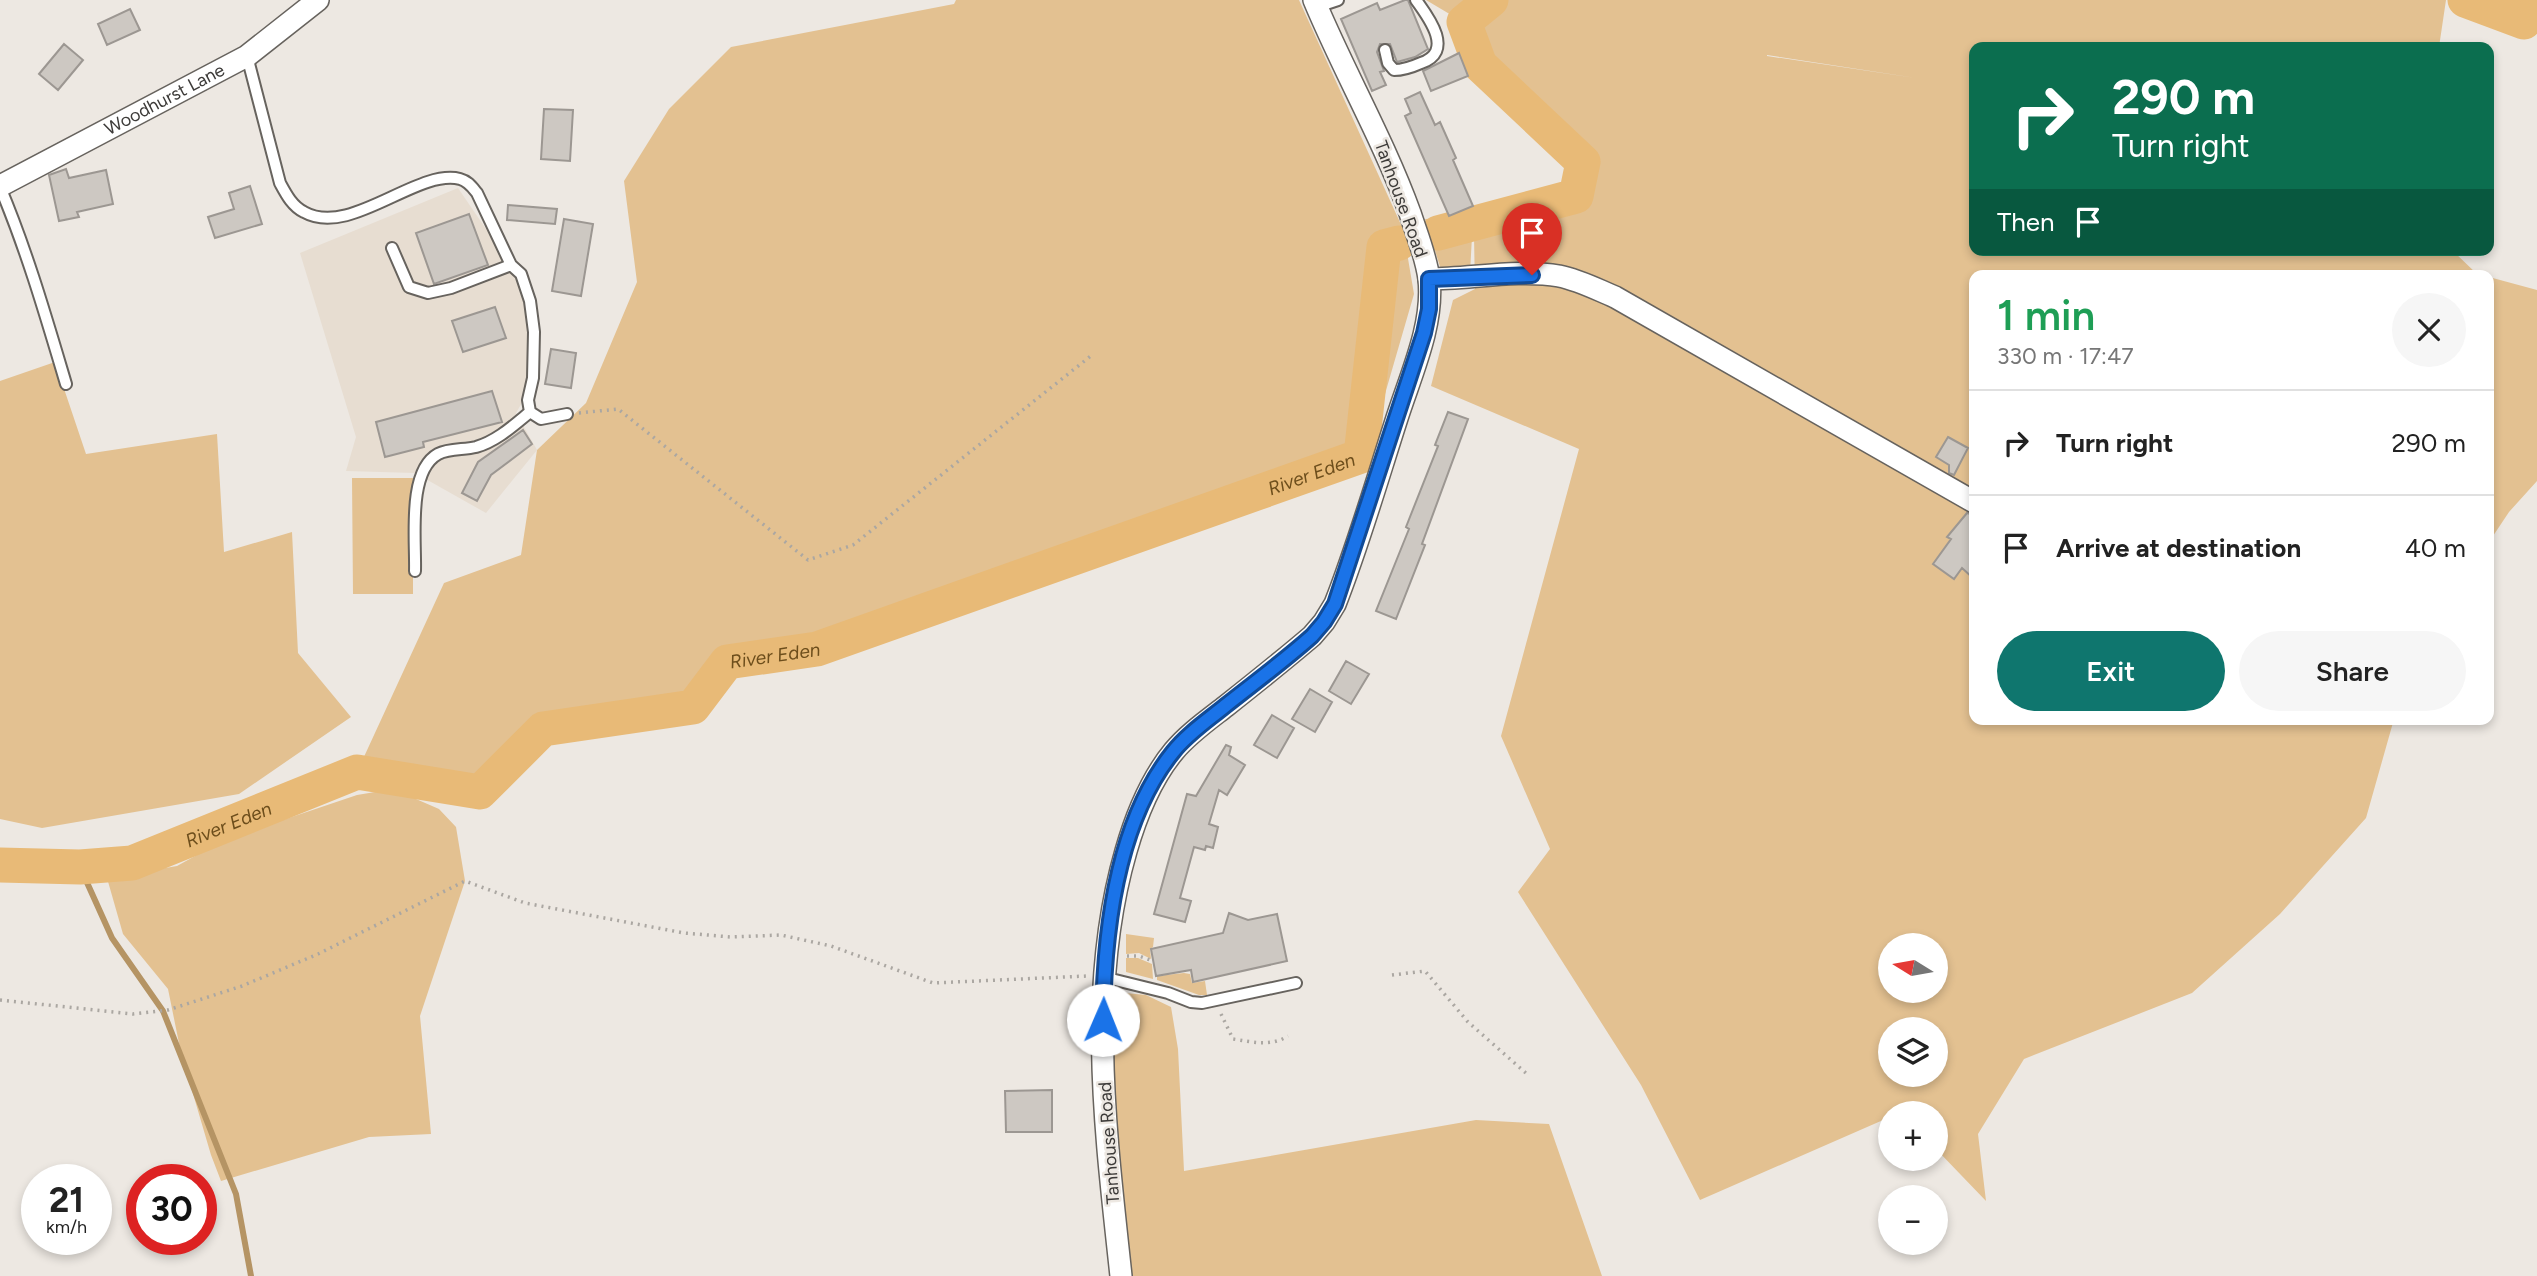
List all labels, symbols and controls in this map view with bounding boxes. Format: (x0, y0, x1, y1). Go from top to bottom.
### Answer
street label: Woodhurst Lane (101, 59, 228, 140)
text: 290 m (2112, 67, 2255, 126)
icon: right (1997, 70, 2088, 161)
text: Turn right (2112, 127, 2250, 165)
street label: Tanhouse Road (1370, 138, 1432, 260)
pin (1502, 203, 1562, 275)
icon: arrive (2069, 203, 2107, 241)
text: Then (1997, 206, 2055, 238)
icon: arrive (1513, 214, 1551, 252)
text: 1 min (1997, 290, 2095, 341)
button: close (2392, 293, 2466, 367)
text: 330 m · 17:47 (1997, 342, 2134, 370)
icon: right (1997, 424, 2035, 462)
text: Turn right (2056, 427, 2173, 459)
text: 290 m (2392, 427, 2466, 459)
water label: River Eden (1265, 448, 1359, 500)
icon: arrive (1997, 529, 2035, 567)
text: Arrive at destination (2056, 532, 2301, 564)
text: 40 m (2405, 532, 2466, 564)
button: Exit (1997, 631, 2225, 711)
button: Share (2239, 631, 2466, 711)
water label: River Eden (728, 638, 822, 673)
water label: River Eden (182, 797, 275, 852)
north arrow (1878, 933, 1948, 1003)
map controls (1878, 933, 1948, 1255)
position arrow (1066, 983, 1140, 1057)
button: layers (1878, 1017, 1948, 1087)
street label: Tanhouse Road (1094, 1081, 1124, 1205)
button: + (1878, 1101, 1948, 1171)
speed limit sign: 30 (126, 1164, 217, 1255)
text: 21 (49, 1179, 84, 1221)
button: − (1878, 1185, 1948, 1255)
text: km/h (46, 1216, 87, 1238)

